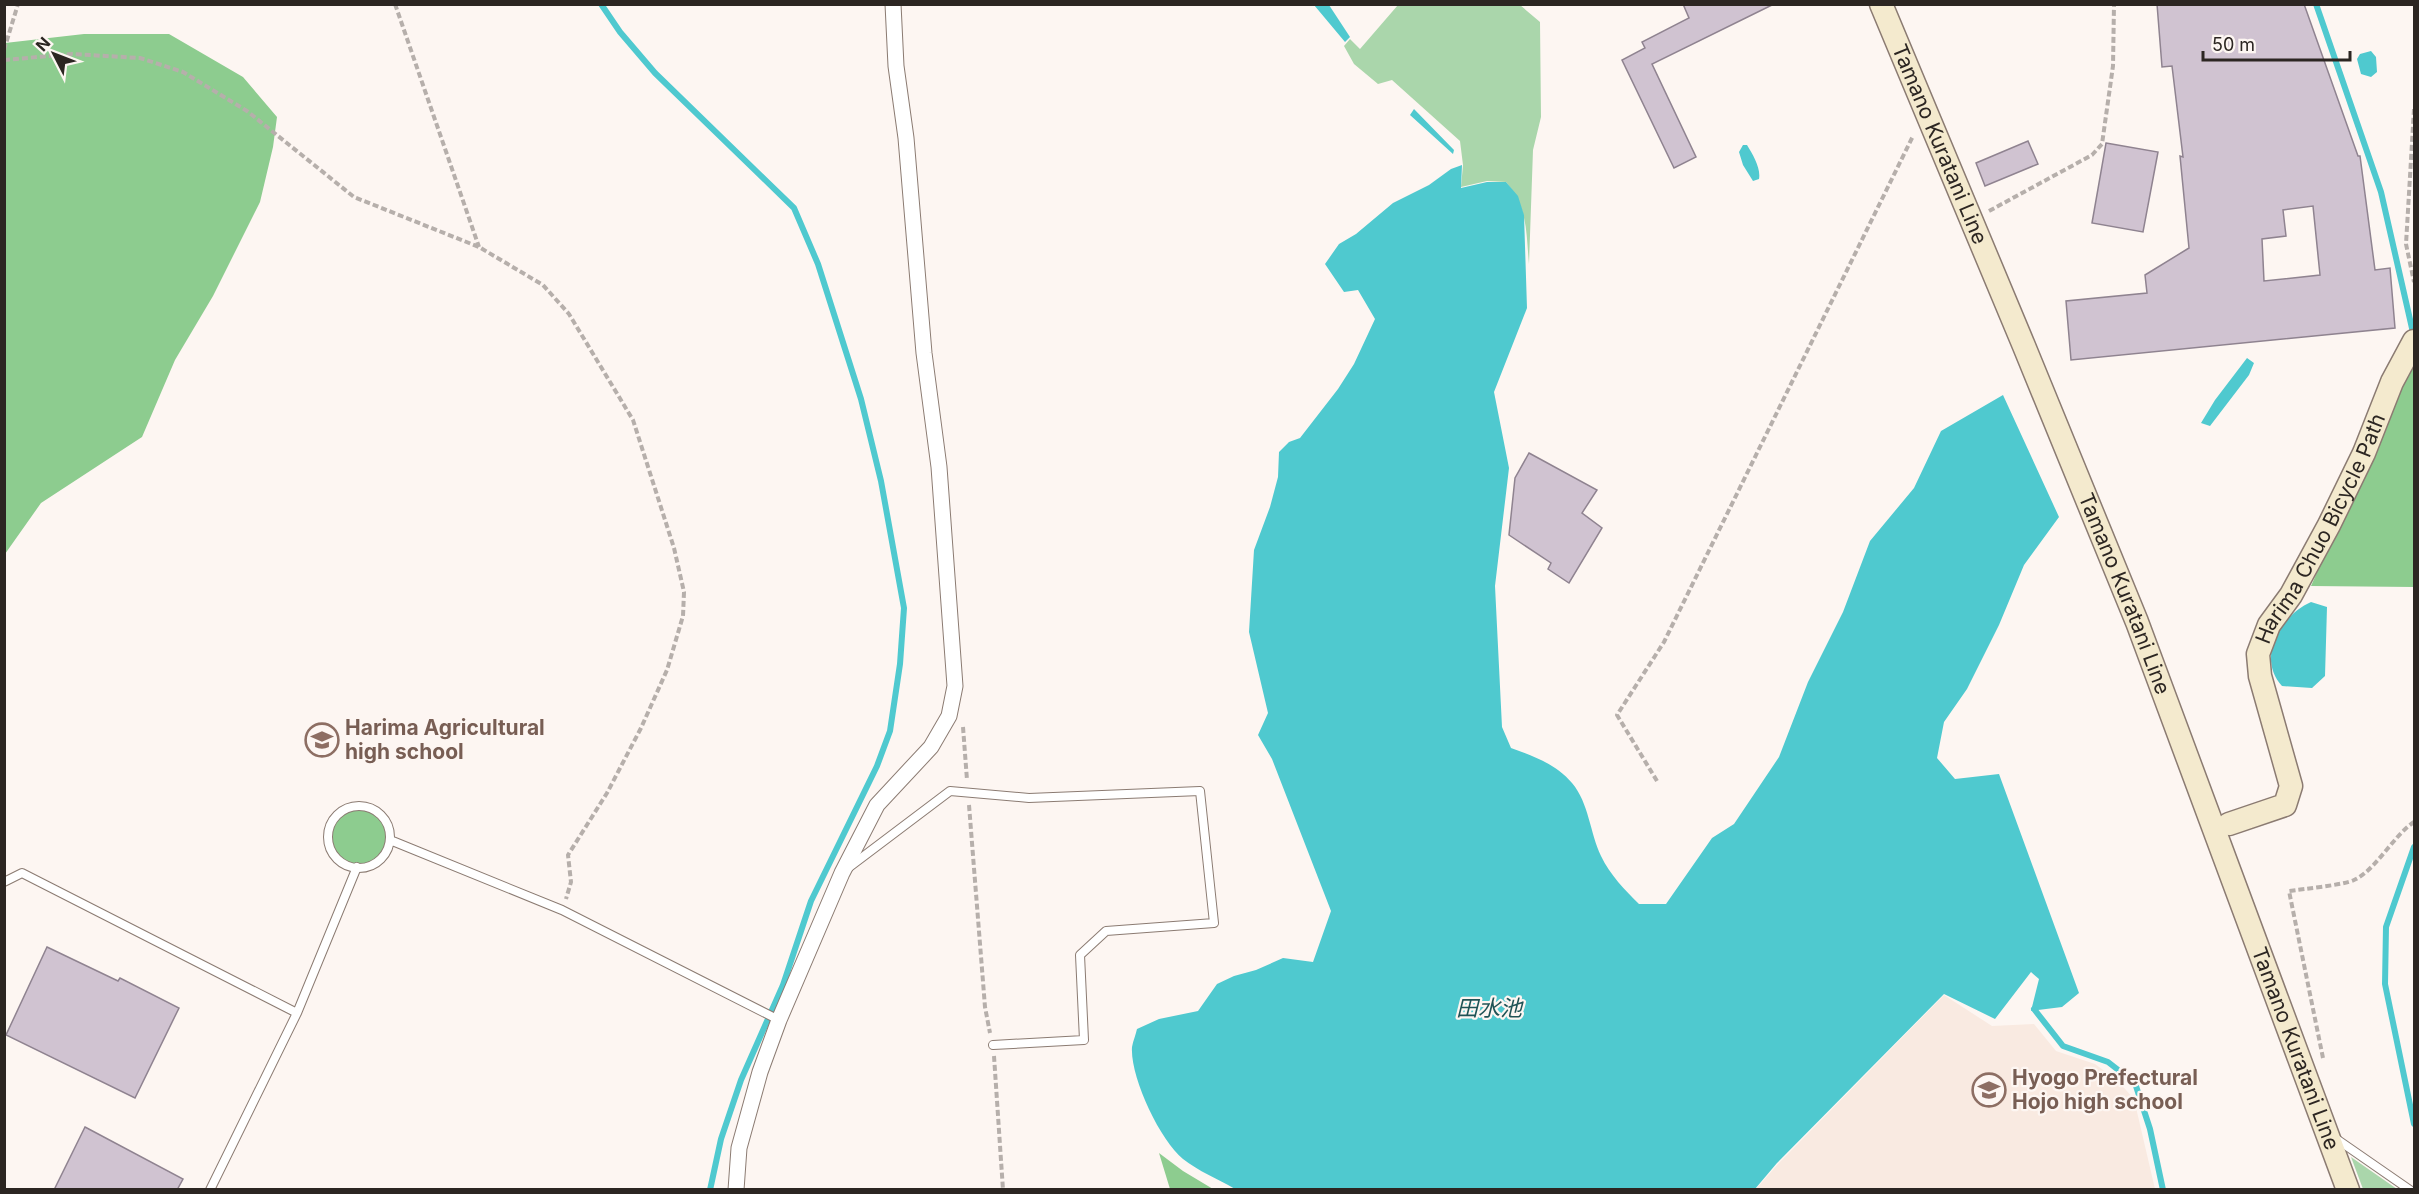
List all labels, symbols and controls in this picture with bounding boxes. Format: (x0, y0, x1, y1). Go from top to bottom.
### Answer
north arrow (24, 24, 84, 84)
scale bar (2203, 24, 2350, 62)
text: N (31, 33, 54, 55)
text: 50 m (2212, 34, 2255, 55)
street label: Tamano Kuratani Line (1887, 40, 1993, 248)
street label: Harima Chuo Bicycle Path (2250, 410, 2390, 647)
street label: Tamano Kuratani Line (2074, 489, 2176, 698)
place label: Harima Agricultural high school (345, 715, 545, 764)
school or university icon: Harima Agricultural high school (304, 722, 340, 758)
street label: Tamano Kuratani Line (2247, 944, 2345, 1153)
water label: 田水池 (1456, 995, 1524, 1021)
place label: Hyogo Prefectural Hojo high school (2012, 1065, 2198, 1114)
school or university icon: Hyogo Prefectural Hojo high school (1971, 1072, 2007, 1108)

